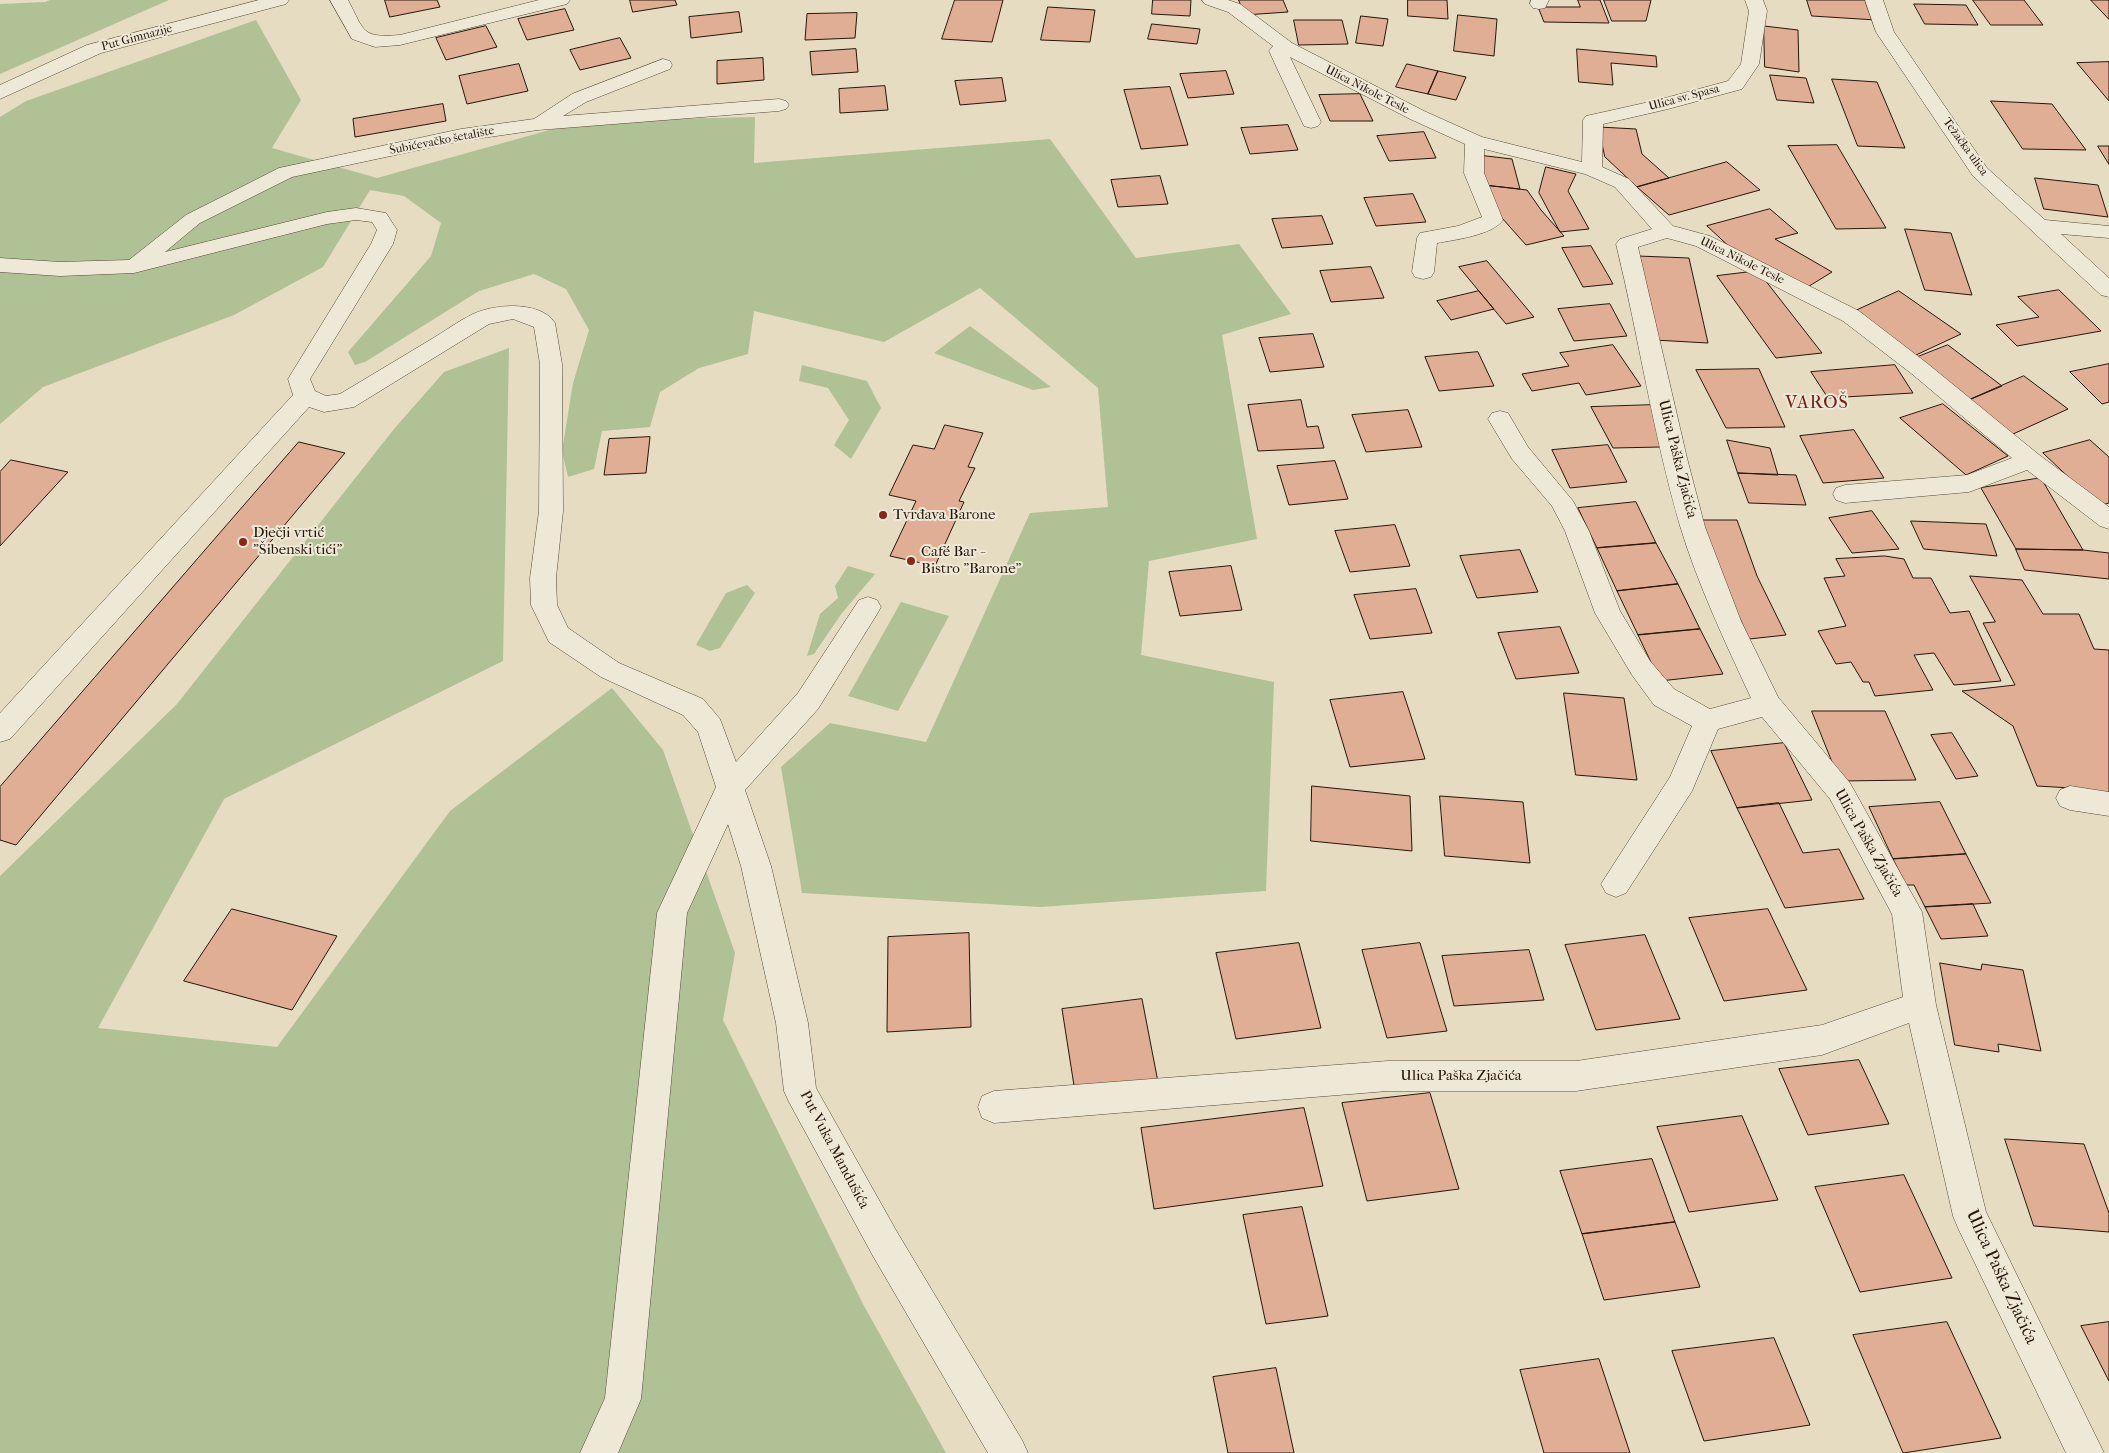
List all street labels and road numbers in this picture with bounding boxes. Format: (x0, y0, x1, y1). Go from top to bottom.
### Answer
street label: Put Gimnazije (100, 22, 174, 54)
street label: Ulica Nikole Tesle (1323, 63, 1411, 117)
street label: Ulica sv. Spasa (1647, 82, 1721, 114)
street label: Težačka ulica (1939, 115, 1991, 179)
street label: Šubićevačko šetalište (388, 124, 496, 158)
street label: Ulica Nikole Tesle (1697, 234, 1787, 288)
street label: Ulica Paška Zjačića (1654, 398, 1700, 520)
street label: Ulica Paška Zjačića (1830, 786, 1906, 900)
street label: Ulica Paška Zjačića (1400, 1067, 1522, 1085)
street label: Put Vuka Mandušića (795, 1088, 873, 1212)
street label: Ulica Paška Zjačića (1960, 1206, 2042, 1348)

